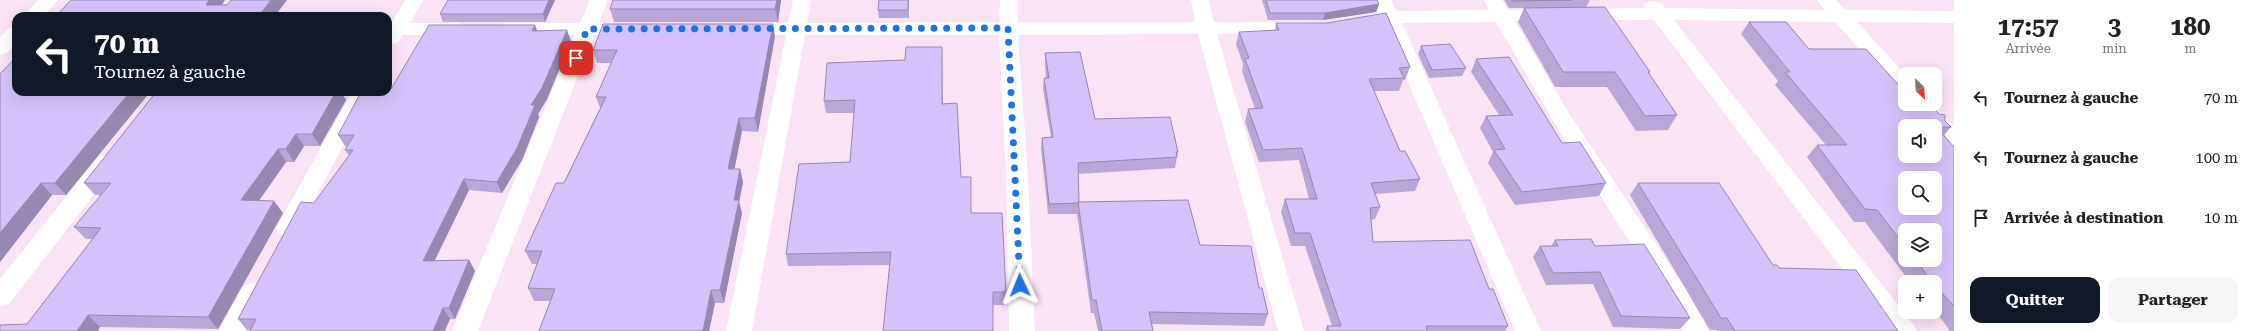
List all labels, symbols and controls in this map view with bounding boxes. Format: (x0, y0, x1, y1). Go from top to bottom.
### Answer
text: 17:57 (1998, 13, 2059, 41)
text: 3 (2108, 13, 2121, 41)
text: 180 (2170, 13, 2211, 41)
text: 70 m (94, 27, 159, 60)
icon: left (28, 28, 80, 80)
pin (559, 41, 593, 75)
text: Arrivée (2005, 41, 2051, 56)
text: min (2102, 41, 2127, 56)
text: m (2184, 41, 2196, 56)
icon: arrive (565, 47, 587, 69)
text: Tournez à gauche (94, 61, 246, 82)
north arrow (1898, 67, 1942, 111)
map controls (1898, 67, 1942, 319)
icon: left (1970, 87, 1992, 109)
text: Tournez à gauche (2004, 89, 2138, 107)
text: 70 m (2204, 89, 2238, 107)
button: sound (1898, 119, 1942, 163)
icon: left (1970, 147, 1992, 169)
text: Tournez à gauche (2004, 149, 2138, 167)
text: 100 m (2195, 149, 2238, 167)
button: search (1898, 171, 1942, 215)
icon: arrive (1970, 207, 1992, 229)
text: Arrivée à destination (2004, 209, 2163, 227)
text: 10 m (2204, 209, 2238, 227)
button: layers (1898, 223, 1942, 267)
position arrow (999, 264, 1041, 306)
button: + (1898, 275, 1942, 319)
button: Quitter (1970, 277, 2100, 323)
button: Partager (2108, 277, 2238, 323)

